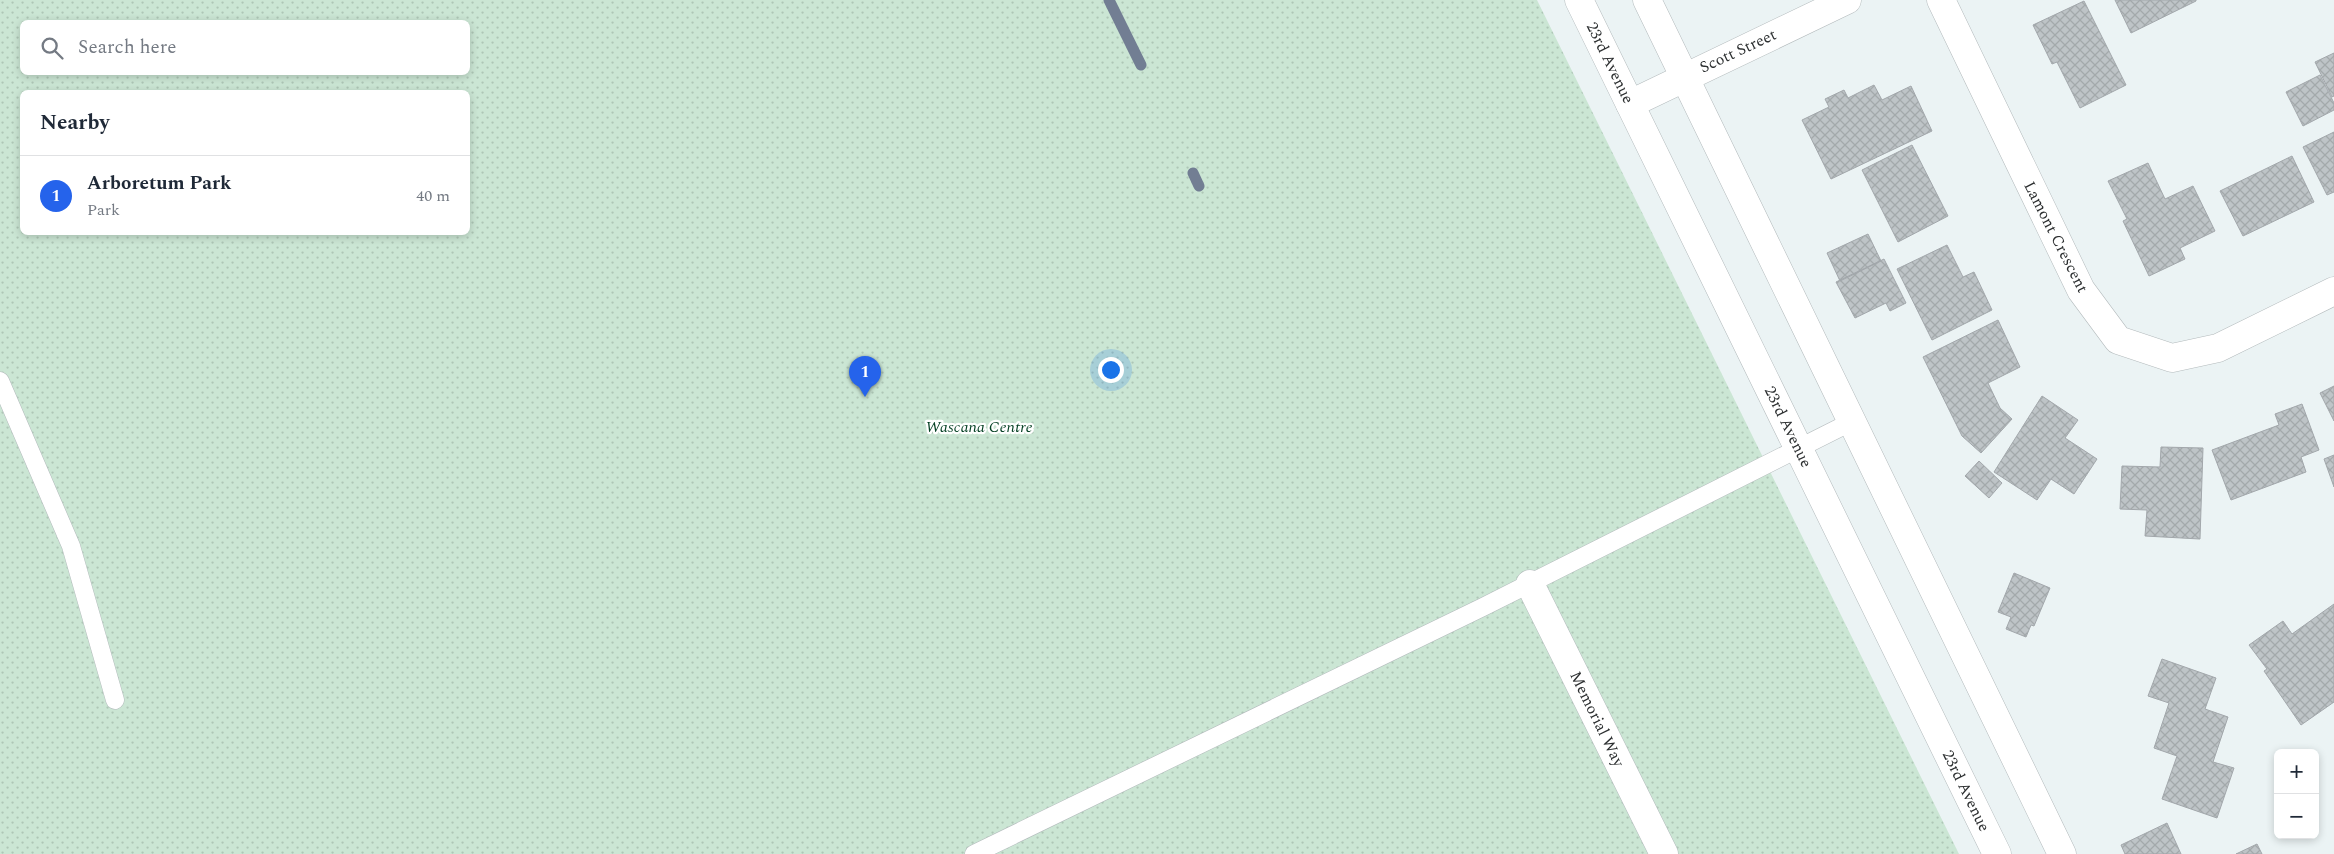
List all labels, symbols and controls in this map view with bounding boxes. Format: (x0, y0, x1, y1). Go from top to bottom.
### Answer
street label: 23rd Avenue (1580, 18, 1640, 108)
search box (20, 20, 470, 75)
street label: Scott Street (1696, 23, 1781, 79)
text: Search here (78, 33, 177, 62)
icon: search (38, 34, 66, 62)
text: Nearby (40, 107, 110, 139)
text: Arboretum Park (87, 169, 231, 198)
street label: Lamont Crescent (2018, 177, 2095, 297)
text: 1 (52, 184, 60, 208)
text: 40 m (416, 184, 450, 208)
text: Park (87, 198, 120, 222)
pin: 1 (849, 356, 881, 397)
your location (1098, 357, 1124, 383)
street label: 23rd Avenue (1758, 382, 1818, 472)
park label: Wascana Centre (925, 415, 1033, 439)
street label: Memorial Way (1563, 667, 1631, 772)
street label: 23rd Avenue (1936, 746, 1996, 836)
map controls (2274, 749, 2319, 839)
button: + (2274, 749, 2319, 794)
button: − (2274, 794, 2319, 839)

